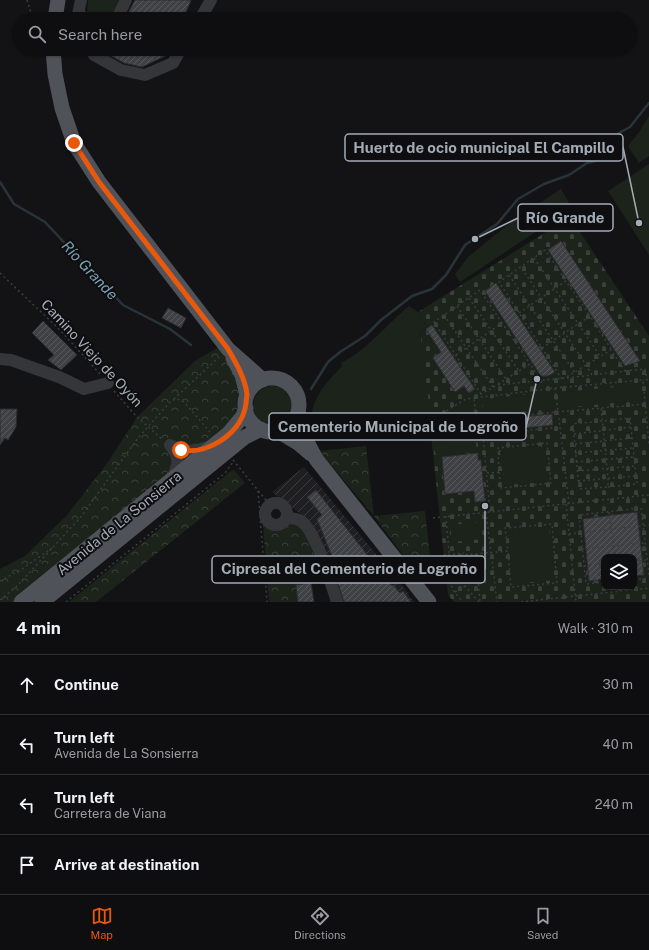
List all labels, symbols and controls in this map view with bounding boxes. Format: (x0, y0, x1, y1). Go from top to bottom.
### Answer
search box (12, 12, 637, 56)
icon: search (26, 23, 48, 45)
text: Search here (58, 26, 142, 43)
route end (65, 134, 83, 152)
callout: Huerto de ocio municipal El Campillo (345, 134, 623, 161)
text: Huerto de ocio municipal El Campillo (353, 139, 615, 156)
callout: Río Grande (518, 204, 613, 231)
text: Río Grande (526, 209, 604, 226)
water label: Río Grande (58, 237, 122, 303)
street label: Camino Viejo de Oyón (38, 296, 146, 410)
callout: Cementerio Municipal de Logroño (269, 413, 526, 440)
text: Cementerio Municipal de Logroño (278, 418, 519, 435)
route start (172, 441, 190, 459)
street label: Avenida de La Sonsierra (53, 468, 185, 578)
map controls (601, 554, 637, 590)
button: layers (601, 554, 637, 590)
callout: Cipresal del Cementerio de Logroño (212, 556, 485, 583)
text: Cipresal del Cementerio de Logroño (221, 560, 477, 577)
text: 4 min (16, 618, 61, 638)
text: Walk · 310 m (558, 621, 633, 636)
icon: ahead (16, 674, 38, 696)
text: Continue (54, 676, 119, 693)
text: 30 m (603, 677, 633, 692)
text: Turn left (54, 729, 115, 746)
icon: left (16, 734, 38, 756)
text: 40 m (602, 737, 633, 752)
text: Avenida de La Sonsierra (54, 746, 199, 761)
text: Turn left (54, 789, 115, 806)
icon: left (16, 794, 38, 816)
text: 240 m (595, 797, 633, 812)
text: Carretera de Viana (54, 806, 166, 821)
icon: arrive (16, 854, 38, 876)
text: Arrive at destination (54, 856, 199, 873)
tab: Map (91, 905, 113, 941)
tab: Directions (294, 905, 346, 941)
tab: Saved (527, 905, 558, 941)

